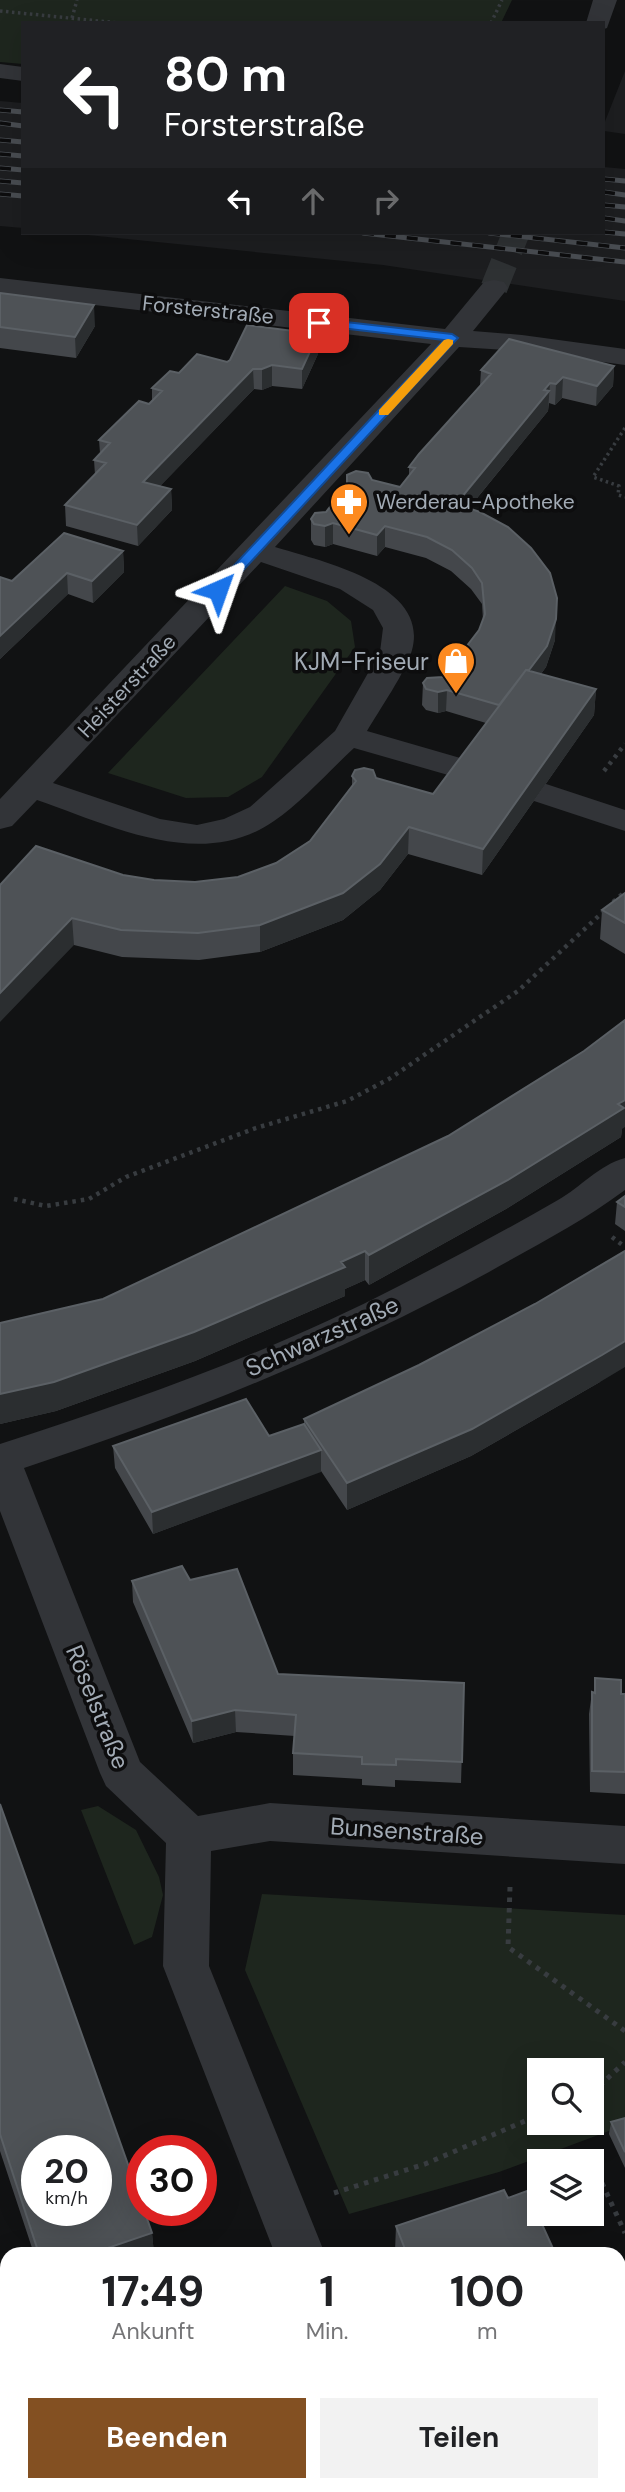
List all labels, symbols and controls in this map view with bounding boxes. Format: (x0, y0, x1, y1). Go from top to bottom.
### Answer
text: 80 m (164, 42, 287, 106)
icon: left (49, 49, 140, 140)
text: Forsterstraße (164, 104, 365, 146)
icon: left (221, 182, 259, 220)
icon: ahead (294, 182, 332, 220)
icon: right (367, 182, 405, 220)
street label: Forsterstraße (141, 289, 275, 331)
pin (289, 293, 349, 353)
icon: arrive (300, 304, 338, 342)
pharmacy icon: Werderau-Apotheke (328, 481, 370, 536)
place label: Werderau-Apotheke (376, 488, 575, 516)
position arrow (181, 553, 255, 627)
street label: Heisterstraße (72, 628, 182, 744)
shop icon: KJM-Friseur (435, 640, 477, 695)
place label: KJM-Friseur (294, 646, 429, 677)
street label: Schwarzstraße (241, 1288, 403, 1384)
street label: Röselstraße (59, 1641, 137, 1773)
street label: Bunsenstraße (329, 1810, 485, 1852)
map controls (527, 2058, 604, 2226)
button: search (527, 2058, 604, 2135)
speed limit sign: 30 (126, 2135, 217, 2226)
text: 20 (44, 2148, 89, 2194)
button: layers (527, 2149, 604, 2226)
text: km/h (45, 2186, 88, 2210)
text: 17:49 (102, 2264, 204, 2319)
text: 1 (319, 2264, 335, 2319)
text: 100 (450, 2264, 524, 2319)
text: Ankunft (111, 2316, 195, 2346)
text: Min. (306, 2316, 348, 2346)
text: m (477, 2316, 497, 2346)
button: Beenden (28, 2398, 306, 2478)
button: Teilen (320, 2398, 598, 2478)

